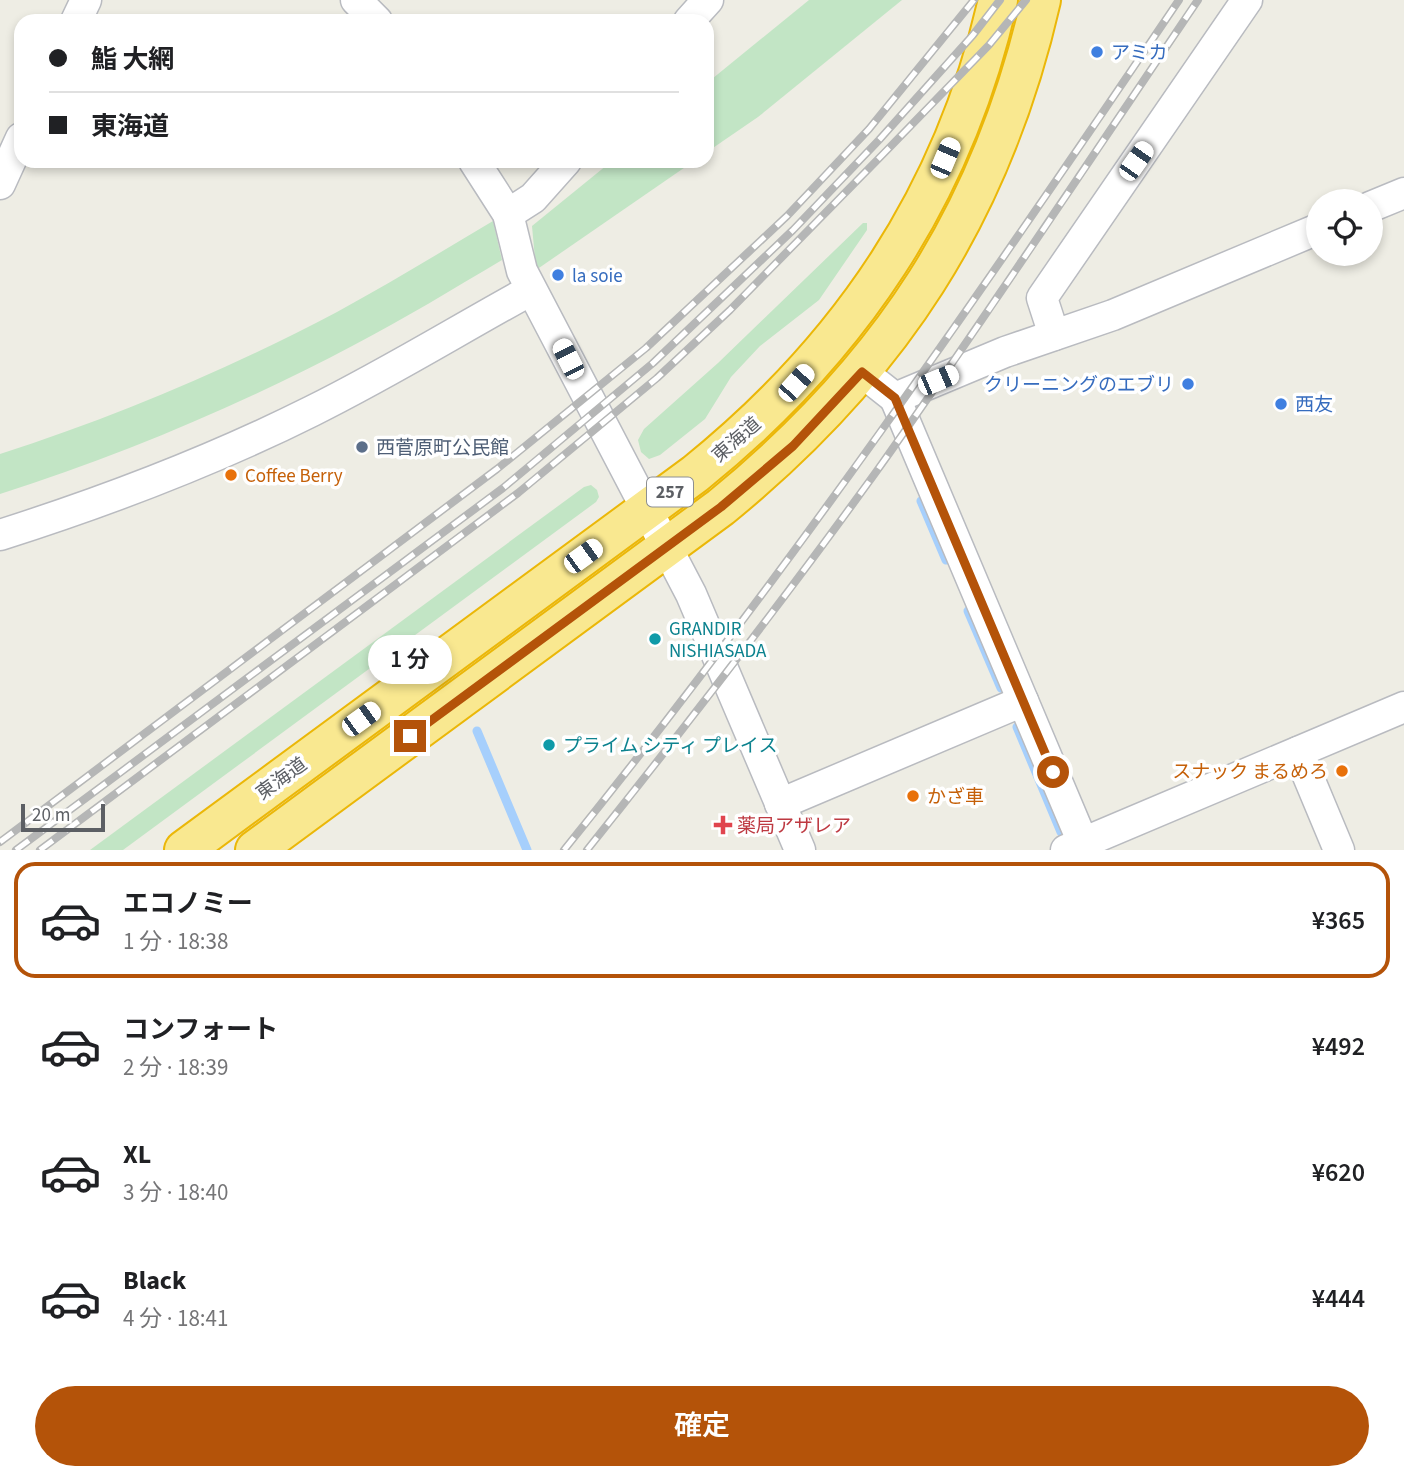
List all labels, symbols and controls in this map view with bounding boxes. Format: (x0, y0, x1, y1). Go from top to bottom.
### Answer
place label: アミカ (1111, 40, 1168, 67)
text: 鮨 大網 (91, 41, 174, 78)
marker: アミカ (1089, 44, 1105, 60)
text: 東海道 (91, 108, 169, 145)
car (928, 135, 963, 181)
car (1116, 138, 1157, 184)
map controls (1306, 189, 1383, 266)
button: locate (1306, 189, 1383, 266)
place label: la soie (572, 263, 623, 290)
marker: la soie (550, 267, 566, 283)
car (550, 336, 587, 382)
car (775, 360, 818, 406)
car (915, 362, 962, 398)
place label: クリーニングのエブリ (984, 372, 1174, 399)
marker: クリーニングのエブリ (1180, 376, 1196, 392)
place label: 西友 (1295, 392, 1333, 419)
marker: 西友 (1273, 396, 1289, 412)
street label: 東海道 (707, 411, 767, 469)
place label: 西菅原町公民館 (376, 435, 509, 462)
marker: 西菅原町公民館 (354, 439, 370, 455)
place label: Coffee Berry (245, 463, 343, 490)
marker: Coffee Berry (223, 467, 239, 483)
road number: 257 (647, 478, 693, 506)
car (560, 535, 607, 577)
place label: GRANDIR NISHIASADA (669, 616, 767, 665)
marker: GRANDIR NISHIASADA (647, 631, 663, 647)
callout: 1 分 (368, 634, 452, 684)
text: 1 分 (390, 643, 430, 676)
car (338, 698, 385, 740)
route end (394, 720, 426, 752)
place label: プライム シティ プレイス (563, 733, 778, 760)
marker: プライム シティ プレイス (541, 737, 557, 753)
street label: 東海道 (251, 752, 313, 807)
route start (1037, 756, 1069, 788)
place label: スナック まるめろ (1172, 759, 1328, 786)
marker: スナック まるめろ (1334, 763, 1350, 779)
place label: かざ車 (927, 784, 984, 811)
marker: かざ車 (905, 788, 921, 804)
scale bar (21, 801, 105, 833)
text: 20 m (32, 802, 70, 829)
place label: 薬局アザレア (737, 813, 851, 840)
marker: 薬局アザレア (715, 817, 731, 833)
text: エコノミー (123, 885, 253, 922)
icon: car (39, 889, 102, 952)
text: ¥365 (1312, 902, 1365, 939)
text: 1 分 · 18:38 (123, 925, 228, 958)
text: コンフォート (123, 1011, 278, 1048)
icon: car (39, 1015, 102, 1078)
text: ¥492 (1312, 1028, 1365, 1065)
text: 2 分 · 18:39 (123, 1051, 228, 1084)
text: XL (123, 1136, 151, 1173)
icon: car (39, 1141, 102, 1204)
text: ¥620 (1312, 1154, 1365, 1191)
text: 3 分 · 18:40 (123, 1176, 228, 1209)
text: Black (123, 1262, 186, 1299)
icon: car (39, 1267, 102, 1330)
text: ¥444 (1312, 1280, 1365, 1317)
text: 4 分 · 18:41 (123, 1302, 228, 1335)
button: 確定 (35, 1386, 1369, 1466)

